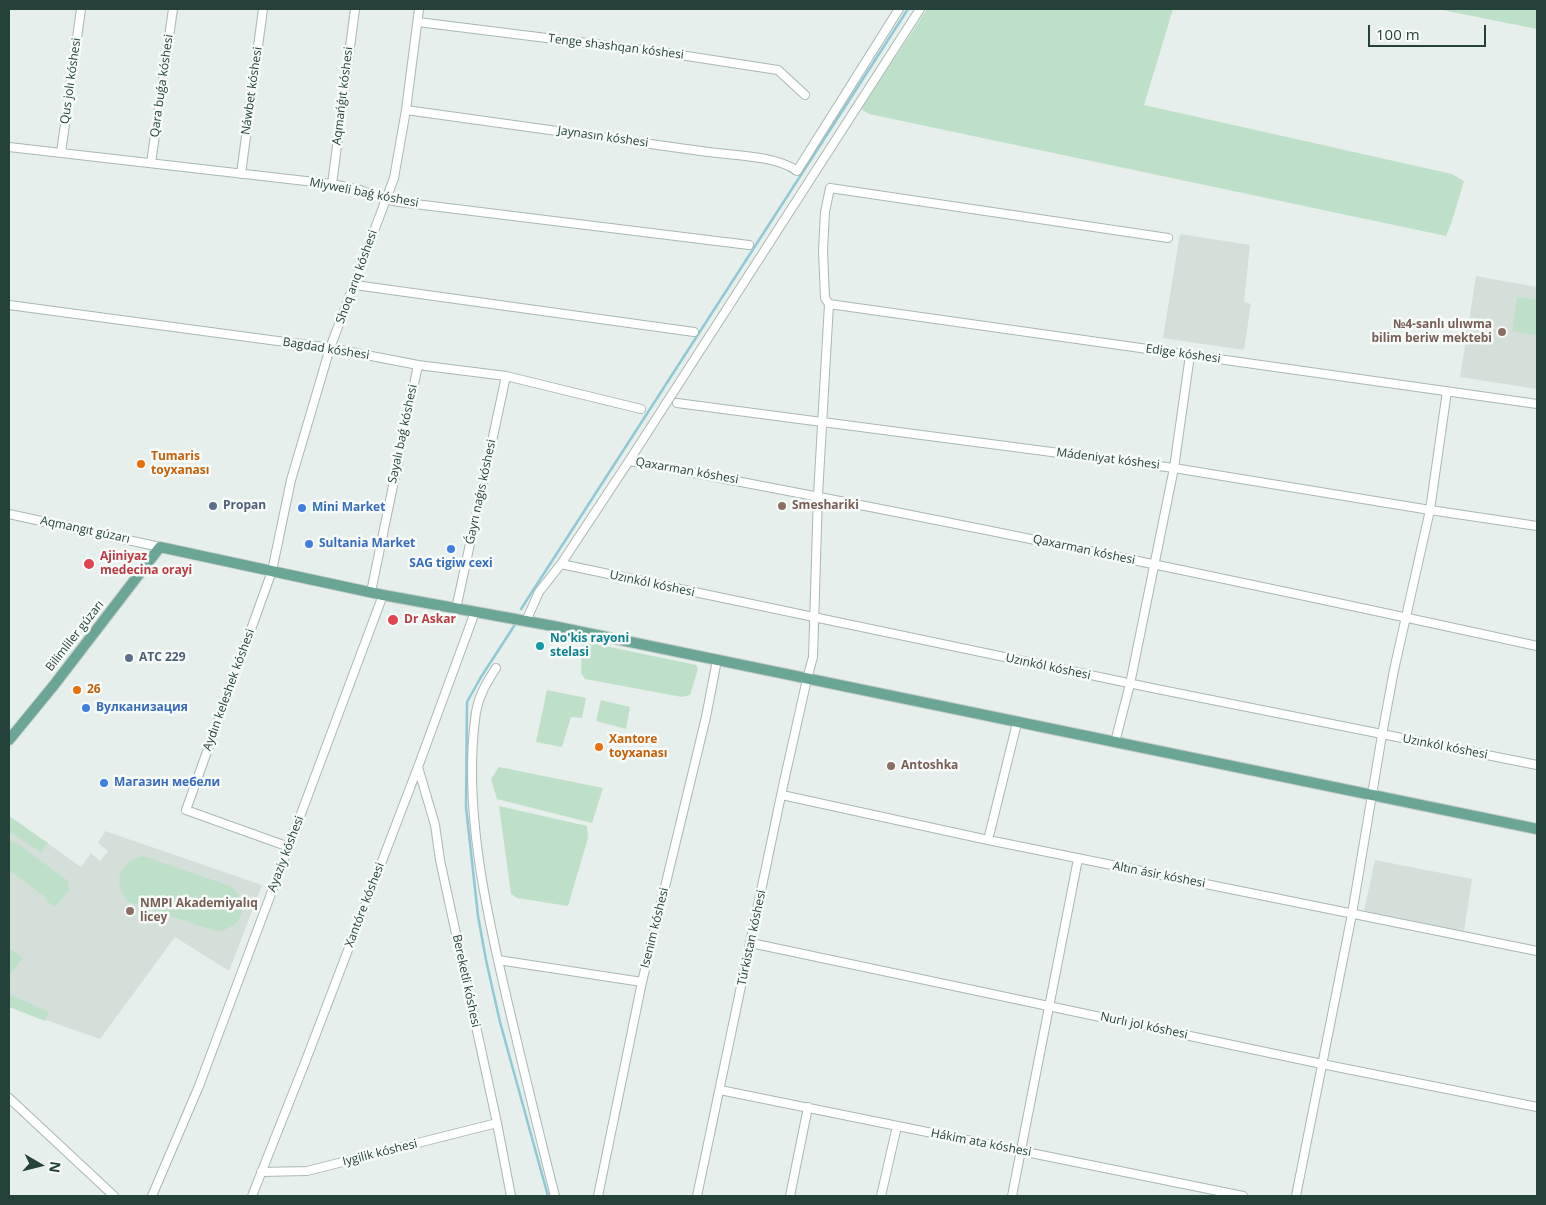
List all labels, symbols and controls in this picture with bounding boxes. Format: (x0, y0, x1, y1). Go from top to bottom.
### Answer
scale bar (1371, 15, 1488, 47)
text: 100 m (1376, 24, 1420, 44)
street label: Tenge shashqan kóshesi (547, 32, 685, 62)
street label: Qara buǵa kóshesi (148, 34, 176, 138)
street label: Qus jolı kóshesi (58, 37, 84, 125)
street label: Náwbet kóshesi (239, 46, 265, 136)
street label: Aqmańǵıt kóshesi (330, 46, 356, 146)
street label: Jaynasın kóshesi (557, 124, 649, 150)
street label: Miyweli baǵ kóshesi (308, 175, 420, 211)
street label: Shoq arıq kóshesi (333, 228, 381, 326)
place label: №4-sanlı ulıwma bilim beriw mektebi (1371, 318, 1492, 346)
marker: №4-sanlı ulıwma bilim beriw mektebi (1496, 326, 1508, 338)
street label: Bagdad kóshesi (282, 335, 370, 363)
street label: Edige kóshesi (1145, 342, 1221, 366)
street label: Sayalı baǵ kóshesi (385, 383, 421, 485)
street label: Ǵayrı naǵıs kóshesi (463, 438, 499, 546)
street label: Mádeniyat kóshesi (1055, 446, 1161, 472)
place label: Tumaris toyxanası (151, 450, 209, 478)
street label: Qaxarman kóshesi (634, 455, 740, 487)
marker: Tumaris toyxanası (135, 458, 147, 470)
place label: Propan (223, 499, 266, 513)
place label: Smeshariki (792, 499, 859, 513)
marker: Propan (207, 500, 219, 512)
marker: Smeshariki (776, 500, 788, 512)
place label: Mini Market (312, 501, 385, 515)
marker: Mini Market (296, 502, 308, 514)
street label: Aqmangıt gúzarı (39, 513, 131, 547)
street label: Qaxarman kóshesi (1032, 532, 1136, 568)
place label: Sultania Market (319, 537, 415, 551)
marker: Sultania Market (303, 538, 315, 550)
marker: SAG tigiw cexi (445, 543, 457, 555)
place label: Ajiniyaz medecina orayi (100, 550, 192, 578)
marker: Ajiniyaz medecina orayi (82, 557, 96, 571)
place label: SAG tigiw cexi (409, 557, 493, 571)
street label: Uzınkól kóshesi (608, 568, 696, 600)
street label: Bilimliler gúzarı (43, 598, 107, 674)
marker: Dr Askar (386, 613, 400, 627)
place label: Dr Askar (404, 613, 456, 627)
street label: Aydın keleshek kóshesi (200, 627, 258, 753)
place label: No'kis rayoni stelasi (550, 632, 629, 660)
marker: No'kis rayoni stelasi (534, 640, 546, 652)
place label: АТС 229 (139, 651, 186, 665)
street label: Uzınkól kóshesi (1004, 651, 1092, 683)
marker: АТС 229 (123, 652, 135, 664)
place label: 26 (87, 683, 101, 697)
marker: 26 (71, 684, 83, 696)
place label: Вулканизация (96, 701, 188, 715)
marker: Вулканизация (80, 702, 92, 714)
street label: Uzınkól kóshesi (1401, 732, 1489, 762)
place label: Xantore toyxanası (609, 733, 667, 761)
marker: Xantore toyxanası (593, 741, 605, 753)
place label: Antoshka (901, 759, 958, 773)
marker: Antoshka (885, 760, 897, 772)
place label: Магазин мебели (114, 776, 220, 790)
marker: Магазин мебели (98, 777, 110, 789)
street label: Ayaziy kóshesi (265, 814, 307, 894)
street label: Altın ásir kóshesi (1112, 859, 1206, 891)
street label: Xantóre kóshesi (342, 861, 388, 949)
street label: Isenim kóshesi (638, 886, 672, 970)
street label: Túrkistan kóshesi (735, 889, 769, 987)
place label: NMPI Akademiyalıq licey (140, 897, 258, 925)
marker: NMPI Akademiyalıq licey (124, 905, 136, 917)
street label: Bereketli kóshesi (449, 933, 483, 1029)
street label: Nurlı jol kóshesi (1099, 1010, 1189, 1042)
street label: Hákim ata kóshesi (930, 1126, 1032, 1160)
street label: Iygilik kóshesi (341, 1137, 419, 1169)
north arrow (15, 1140, 65, 1190)
text: N (45, 1160, 66, 1174)

